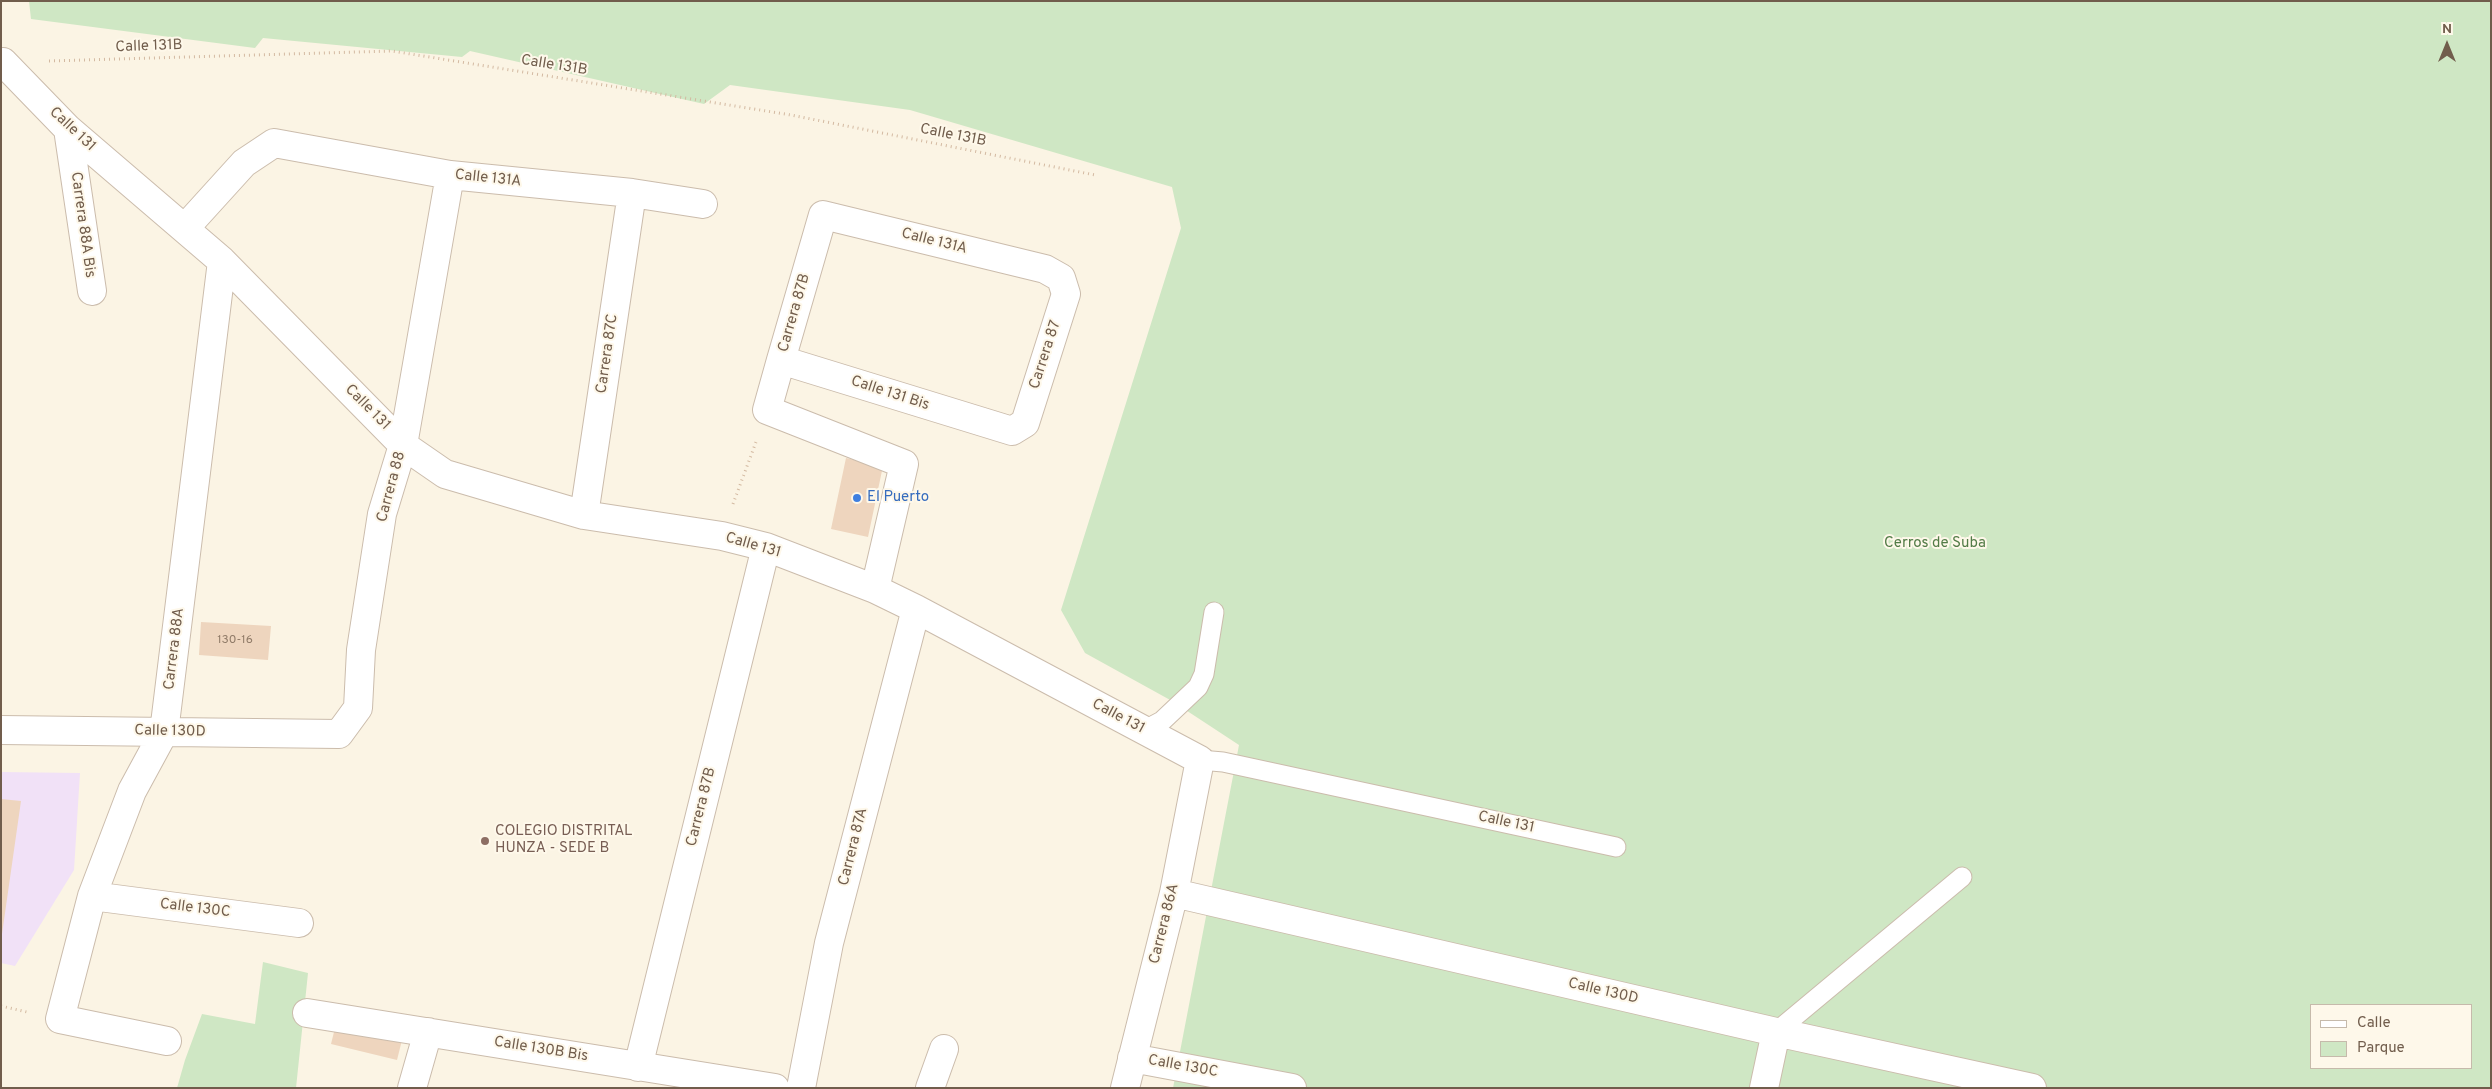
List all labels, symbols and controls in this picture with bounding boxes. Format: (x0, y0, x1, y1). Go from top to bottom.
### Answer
north arrow (2422, 20, 2472, 70)
text: N (2442, 21, 2452, 38)
street label: Calle 131B (115, 37, 183, 57)
street label: Calle 131B (519, 52, 589, 80)
street label: Calle 131 (45, 104, 99, 156)
street label: Calle 131B (918, 121, 988, 151)
street label: Calle 131A (454, 167, 522, 191)
street label: Carrera 88A Bis (66, 171, 98, 279)
street label: Calle 131A (899, 225, 969, 259)
street label: Carrera 87B (775, 272, 815, 354)
street label: Carrera 87C (594, 313, 622, 395)
street label: Carrera 87 (1026, 318, 1066, 392)
street label: Calle 131 Bis (848, 373, 932, 415)
street label: Calle 131 (340, 381, 394, 435)
street label: Carrera 88 (374, 450, 410, 524)
place label: El Puerto (867, 489, 929, 507)
marker: El Puerto (851, 492, 863, 504)
street label: Calle 131 (723, 529, 783, 563)
park label: Cerros de Suba (1884, 535, 1986, 553)
street label: Carrera 88A (161, 607, 189, 691)
house number: 130-16 (217, 634, 253, 648)
street label: Calle 131 (1089, 696, 1147, 738)
street label: Calle 130D (134, 722, 206, 742)
street label: Carrera 87B (683, 766, 721, 848)
street label: Carrera 87A (836, 806, 872, 888)
street label: Calle 131 (1476, 808, 1536, 838)
place label: COLEGIO DISTRITAL HUNZA - SEDE B (495, 823, 632, 858)
marker: COLEGIO DISTRITAL HUNZA - SEDE B (479, 835, 491, 847)
street label: Carrera 86A (1146, 882, 1184, 966)
street label: Calle 130C (159, 896, 231, 922)
street label: Calle 130D (1566, 975, 1640, 1009)
legend (2310, 1004, 2472, 1069)
text: Calle (2357, 1014, 2391, 1033)
street label: Calle 130B Bis (493, 1034, 589, 1066)
text: Parque (2357, 1039, 2405, 1058)
street label: Calle 130C (1147, 1052, 1219, 1082)

